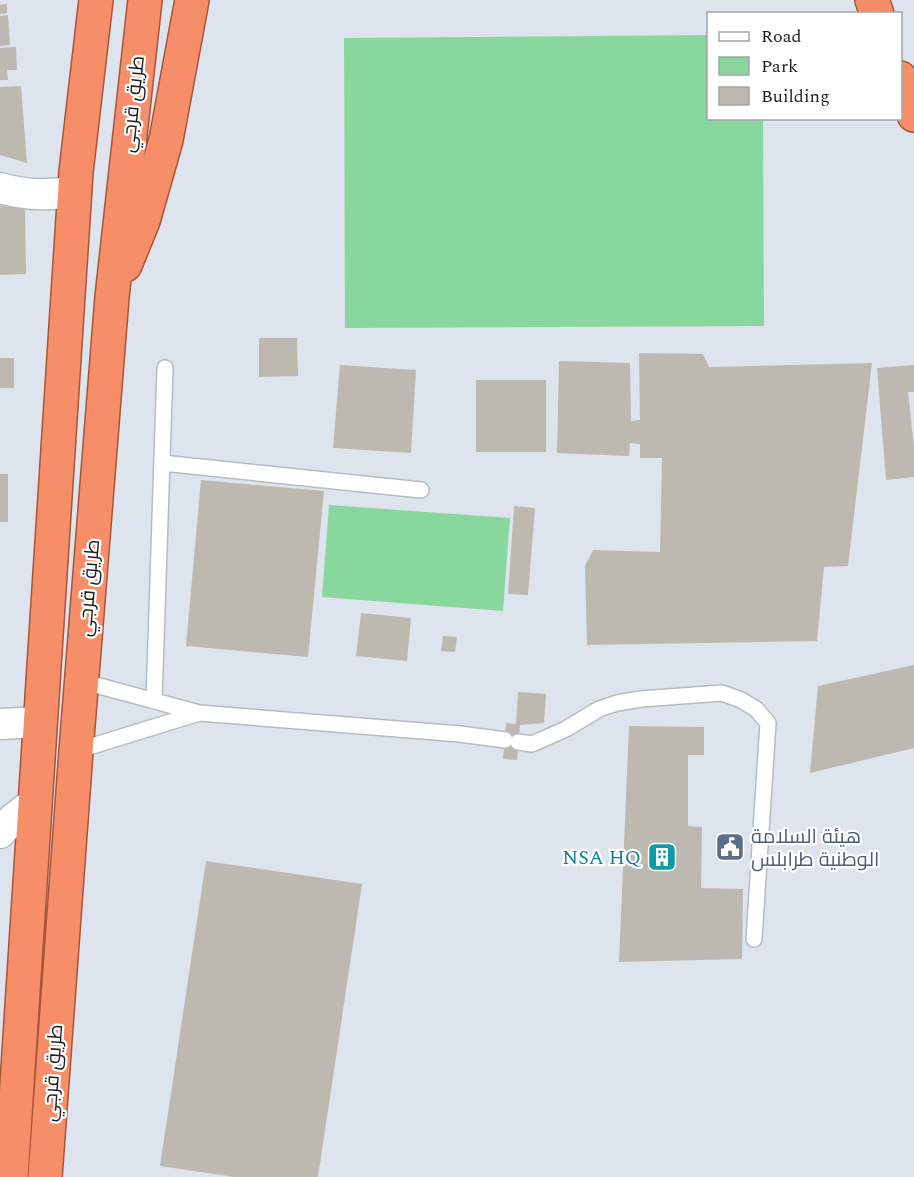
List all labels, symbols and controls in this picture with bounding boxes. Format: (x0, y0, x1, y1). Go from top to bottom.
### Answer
legend (707, 12, 902, 120)
text: Road (761, 23, 802, 50)
text: Park (761, 53, 798, 80)
street label: طريق قرجي (113, 54, 153, 154)
text: Building (761, 83, 830, 110)
street label: طريق قرجي (70, 538, 108, 638)
place label: هيئة السلامة الوطنية طرابلس (751, 822, 879, 875)
public building icon: هيئة السلامة الوطنية طرابلس (714, 831, 746, 863)
building icon: NSA HQ (646, 841, 678, 873)
place label: NSA HQ (562, 843, 642, 873)
street label: طريق قرجي (35, 1023, 71, 1123)

